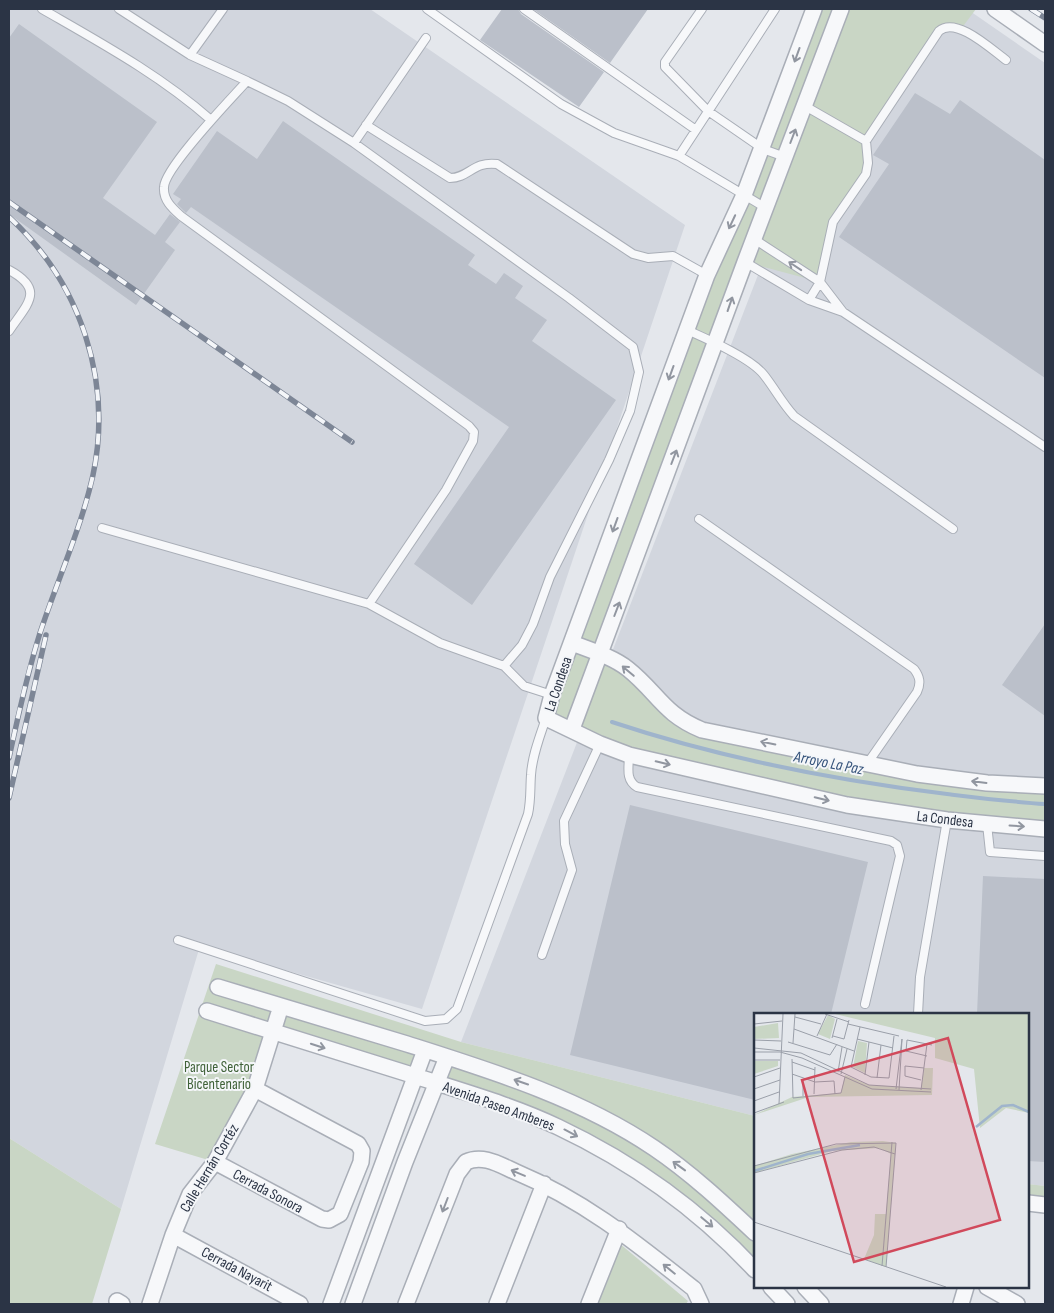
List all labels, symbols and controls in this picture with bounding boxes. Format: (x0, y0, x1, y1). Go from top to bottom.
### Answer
one-way arrow (792, 46, 801, 62)
one-way arrow (789, 129, 798, 144)
one-way arrow (726, 214, 736, 229)
one-way arrow (789, 261, 803, 271)
one-way arrow (726, 297, 735, 312)
one-way arrow (666, 365, 675, 380)
one-way arrow (670, 449, 679, 465)
one-way arrow (610, 517, 619, 533)
one-way arrow (613, 602, 622, 617)
street label: La Condesa (540, 654, 577, 714)
one-way arrow (622, 665, 635, 677)
one-way arrow (760, 738, 776, 747)
water label: Arroyo La Paz (791, 747, 866, 780)
one-way arrow (655, 759, 671, 768)
one-way arrow (971, 776, 987, 786)
one-way arrow (813, 795, 829, 804)
street label: La Condesa (916, 807, 975, 832)
one-way arrow (1009, 822, 1025, 831)
inset map (754, 1013, 1029, 1288)
one-way arrow (310, 1041, 326, 1051)
park label: Parque Sector Bicentenario (184, 1058, 255, 1094)
street label: Avenida Paseo Amberes (439, 1077, 557, 1136)
one-way arrow (514, 1077, 529, 1086)
street label: Calle Hernán Cortéz (176, 1120, 244, 1216)
one-way arrow (563, 1129, 578, 1139)
one-way arrow (673, 1161, 686, 1172)
street label: Cerrada Sonora (229, 1165, 306, 1218)
one-way arrow (511, 1167, 526, 1177)
one-way arrow (440, 1197, 449, 1213)
one-way arrow (700, 1216, 713, 1228)
street label: Cerrada Nayarit (198, 1243, 276, 1296)
one-way arrow (663, 1264, 676, 1275)

